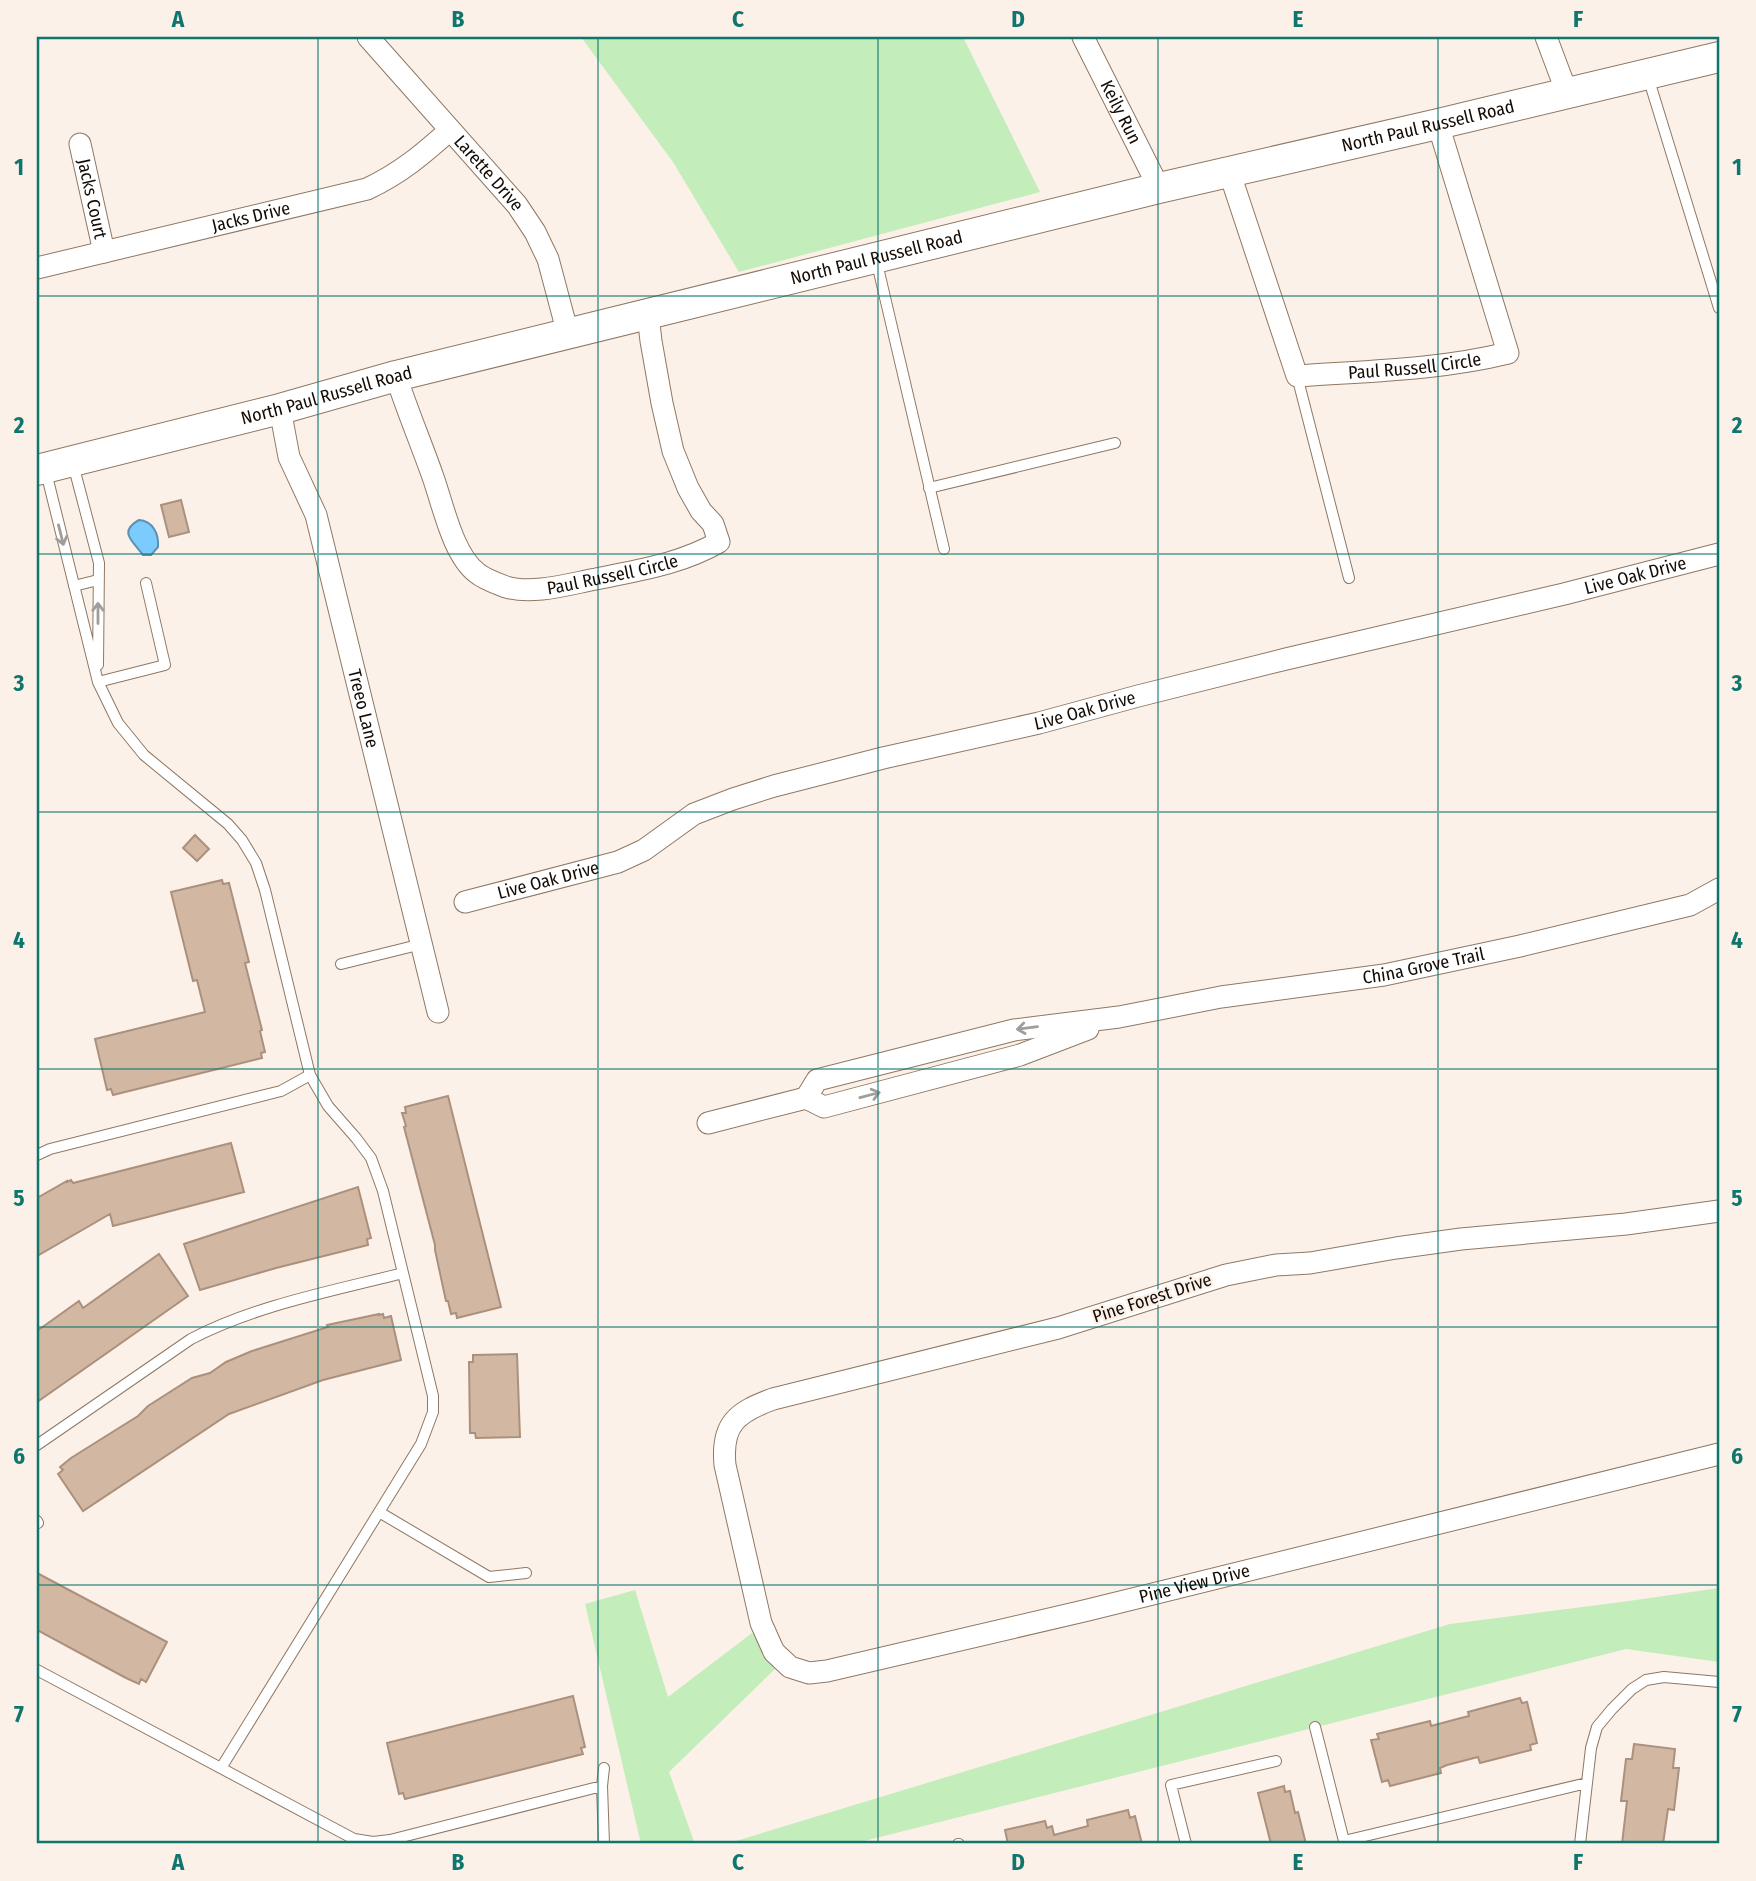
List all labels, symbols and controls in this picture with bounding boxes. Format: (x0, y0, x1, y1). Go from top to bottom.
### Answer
text: A (171, 5, 185, 33)
text: B (452, 5, 465, 33)
text: C (732, 5, 744, 33)
text: D (1011, 5, 1025, 33)
text: E (1293, 5, 1304, 33)
text: F (1573, 5, 1583, 33)
street label: Keily Run (1096, 77, 1146, 147)
street label: North Paul Russell Road (1340, 95, 1516, 157)
street label: Larette Drive (449, 131, 529, 215)
text: 1 (14, 153, 24, 181)
text: 1 (1732, 153, 1742, 181)
street label: Jacks Court (73, 156, 112, 241)
street label: Jacks Drive (210, 197, 292, 237)
street label: North Paul Russell Road (788, 226, 965, 289)
street label: Paul Russell Circle (1347, 348, 1483, 384)
street label: North Paul Russell Road (239, 361, 414, 429)
text: 2 (13, 411, 25, 439)
text: 2 (1731, 411, 1743, 439)
one-way arrow (55, 523, 68, 546)
street label: Paul Russell Circle (545, 550, 681, 599)
street label: Live Oak Drive (1582, 552, 1689, 599)
one-way arrow (91, 602, 105, 625)
street label: Treeo Lane (343, 667, 384, 750)
text: 3 (13, 669, 25, 697)
text: 3 (1731, 669, 1743, 697)
street label: Live Oak Drive (1032, 686, 1138, 735)
street label: Live Oak Drive (495, 856, 602, 904)
text: 4 (13, 926, 25, 954)
text: 4 (1731, 926, 1743, 954)
street label: China Grove Trail (1361, 943, 1487, 989)
one-way arrow (1016, 1022, 1039, 1035)
one-way arrow (858, 1088, 881, 1101)
text: 5 (13, 1184, 25, 1212)
text: 5 (1731, 1184, 1743, 1212)
street label: Pine Forest Drive (1090, 1268, 1214, 1328)
text: 6 (13, 1442, 25, 1470)
text: 6 (1731, 1442, 1743, 1470)
street label: Pine View Drive (1137, 1559, 1252, 1608)
text: 7 (14, 1700, 24, 1728)
text: 7 (1732, 1700, 1742, 1728)
text: A (171, 1848, 185, 1876)
text: B (452, 1848, 465, 1876)
text: C (732, 1848, 744, 1876)
text: D (1011, 1848, 1025, 1876)
text: E (1293, 1848, 1304, 1876)
text: F (1573, 1848, 1583, 1876)

